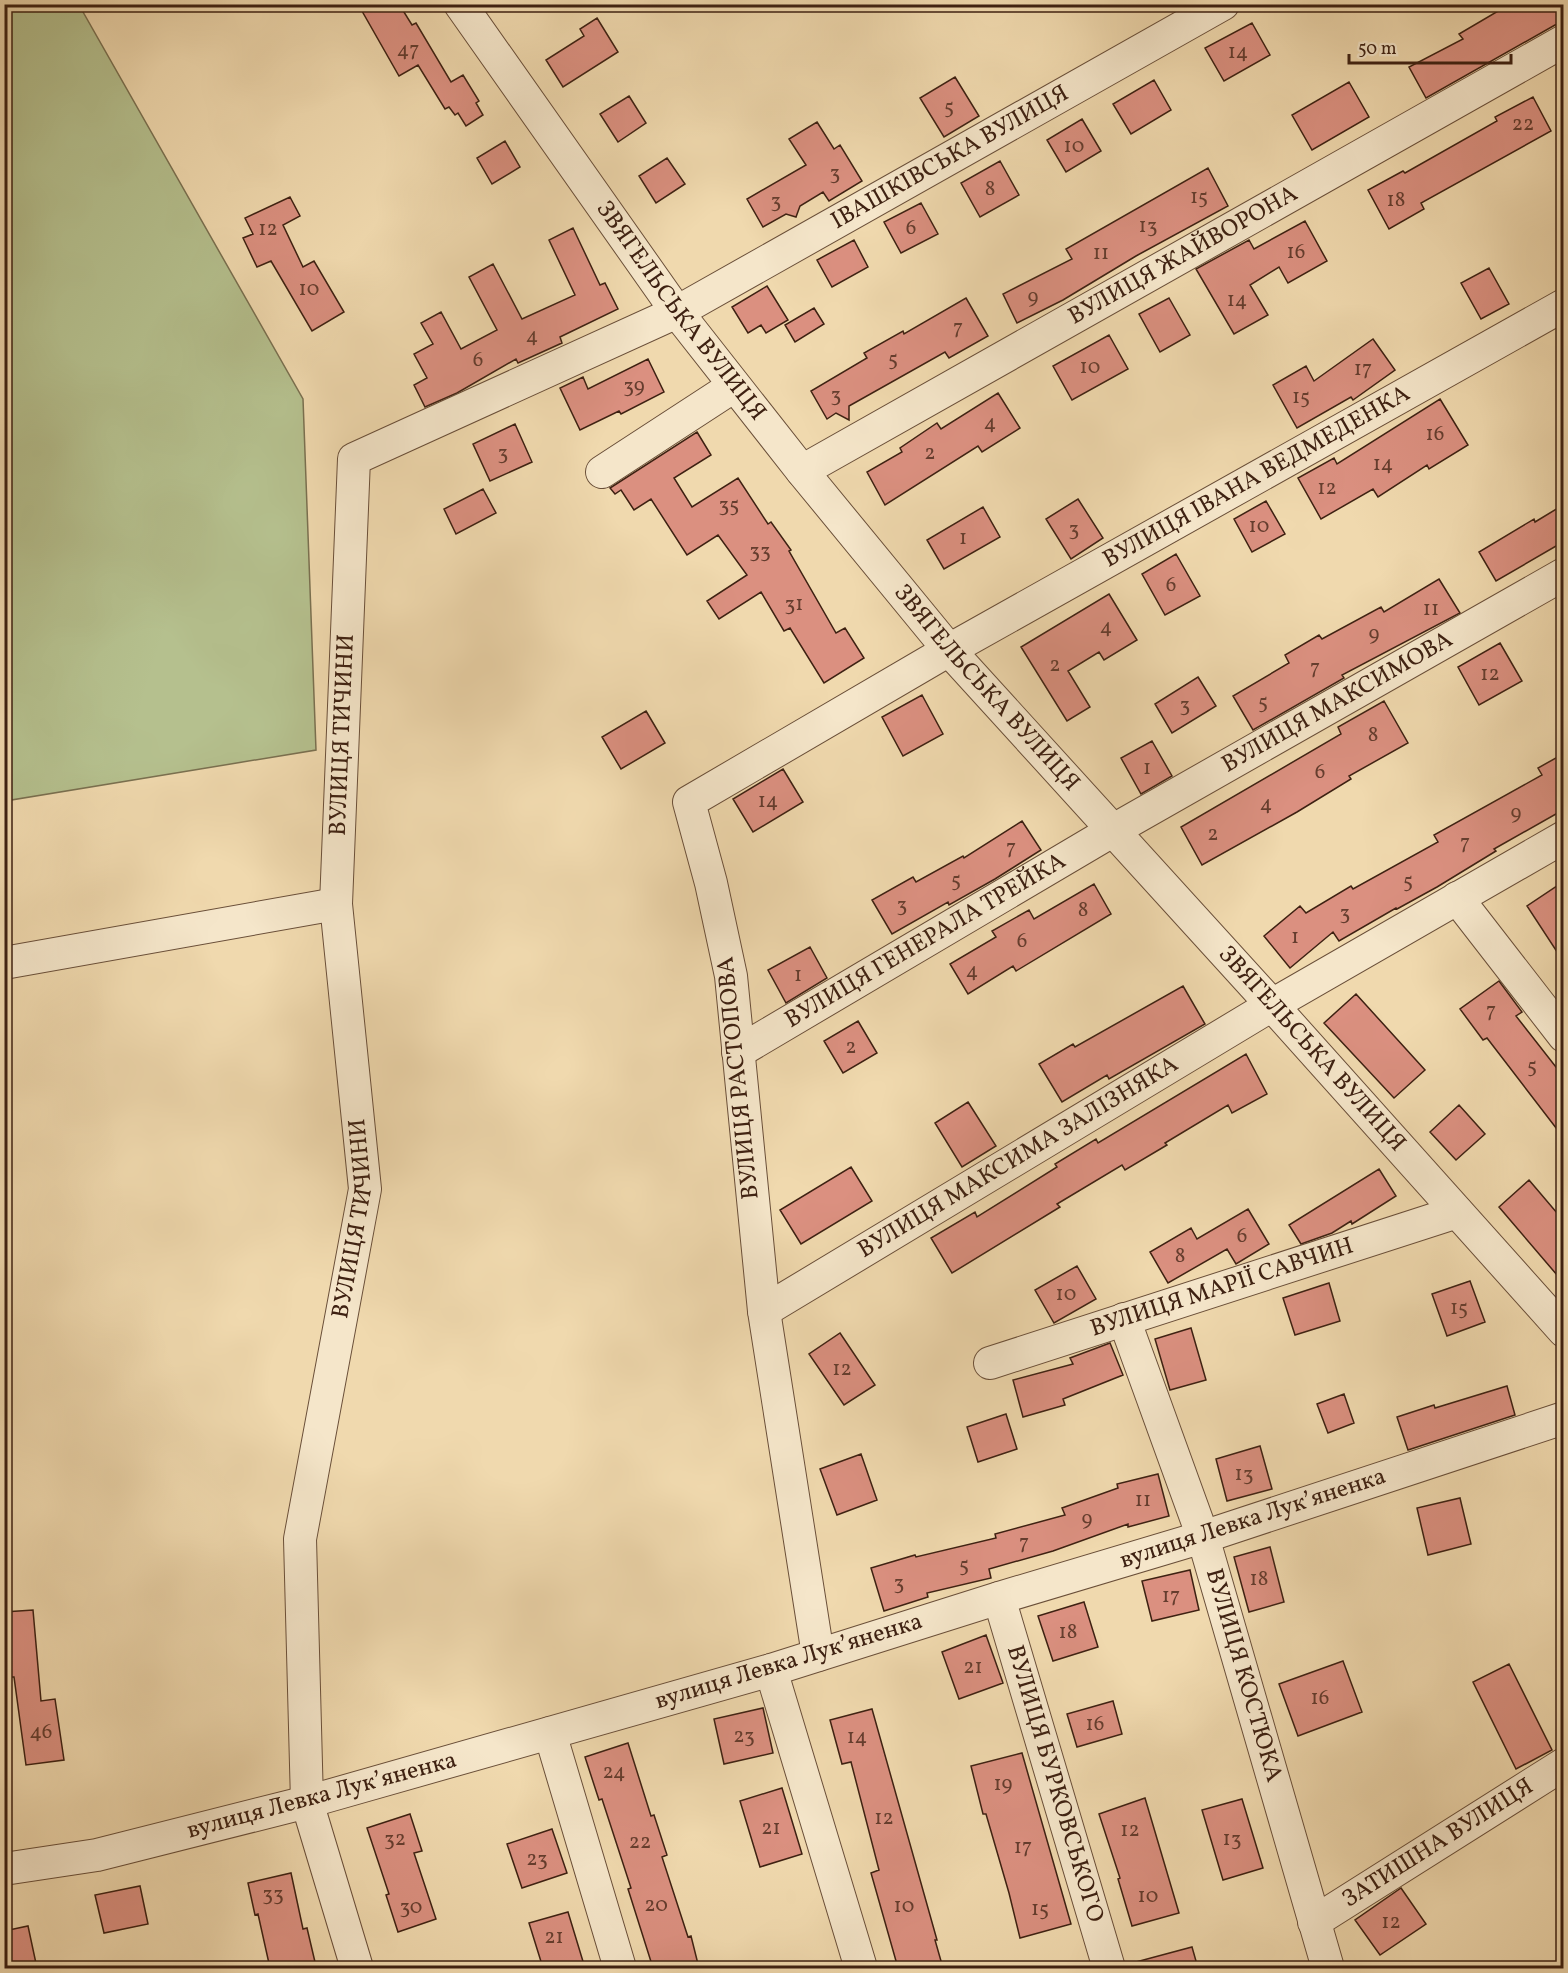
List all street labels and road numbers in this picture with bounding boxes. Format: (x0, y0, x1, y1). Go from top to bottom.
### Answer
street label: ІВАШКІВСЬКА ВУЛИЦЯ (825, 77, 1075, 238)
street label: ВУЛИЦЯ ЖАЙВОРОНА (1062, 177, 1305, 334)
street label: ЗВЯГЕЛЬСЬКА ВУЛИЦЯ (587, 194, 774, 428)
street label: ВУЛИЦЯ ІВАНА ВЕДМЕДЕНКА (1097, 377, 1417, 577)
street label: ЗВЯГЕЛЬСЬКА ВУЛИЦЯ (885, 577, 1087, 800)
street label: ВУЛИЦЯ МАКСИМОВА (1216, 623, 1460, 782)
street label: ВУЛИЦЯ ТИЧИНИ (322, 633, 364, 837)
street label: ВУЛИЦЯ ГЕНЕРАЛА ТРЕЙКА (779, 845, 1073, 1037)
street label: ЗВЯГЕЛЬСЬКА ВУЛИЦЯ (1210, 939, 1413, 1160)
street label: ВУЛИЦЯ РАСТОПОВА (709, 955, 769, 1201)
street label: ВУЛИЦЯ МАКСИМА ЗАЛІЗНЯКА (852, 1048, 1185, 1268)
street label: ВУЛИЦЯ ТИЧИНИ (324, 1117, 382, 1321)
street label: ВУЛИЦЯ МАРІЇ САВЧИН (1086, 1229, 1358, 1346)
street label: вулиця Левка Лукʼяненка (1116, 1460, 1390, 1578)
street label: ВУЛИЦЯ КОСТЮКА (1196, 1565, 1290, 1786)
street label: вулиця Левка Лукʼяненка (651, 1605, 927, 1719)
street label: ВУЛИЦЯ БУРКОВСЬКОГО (997, 1641, 1112, 1927)
street label: вулиця Левка Лукʼяненка (183, 1744, 461, 1848)
street label: ЗАТИШНА ВУЛИЦЯ (1336, 1770, 1540, 1917)

